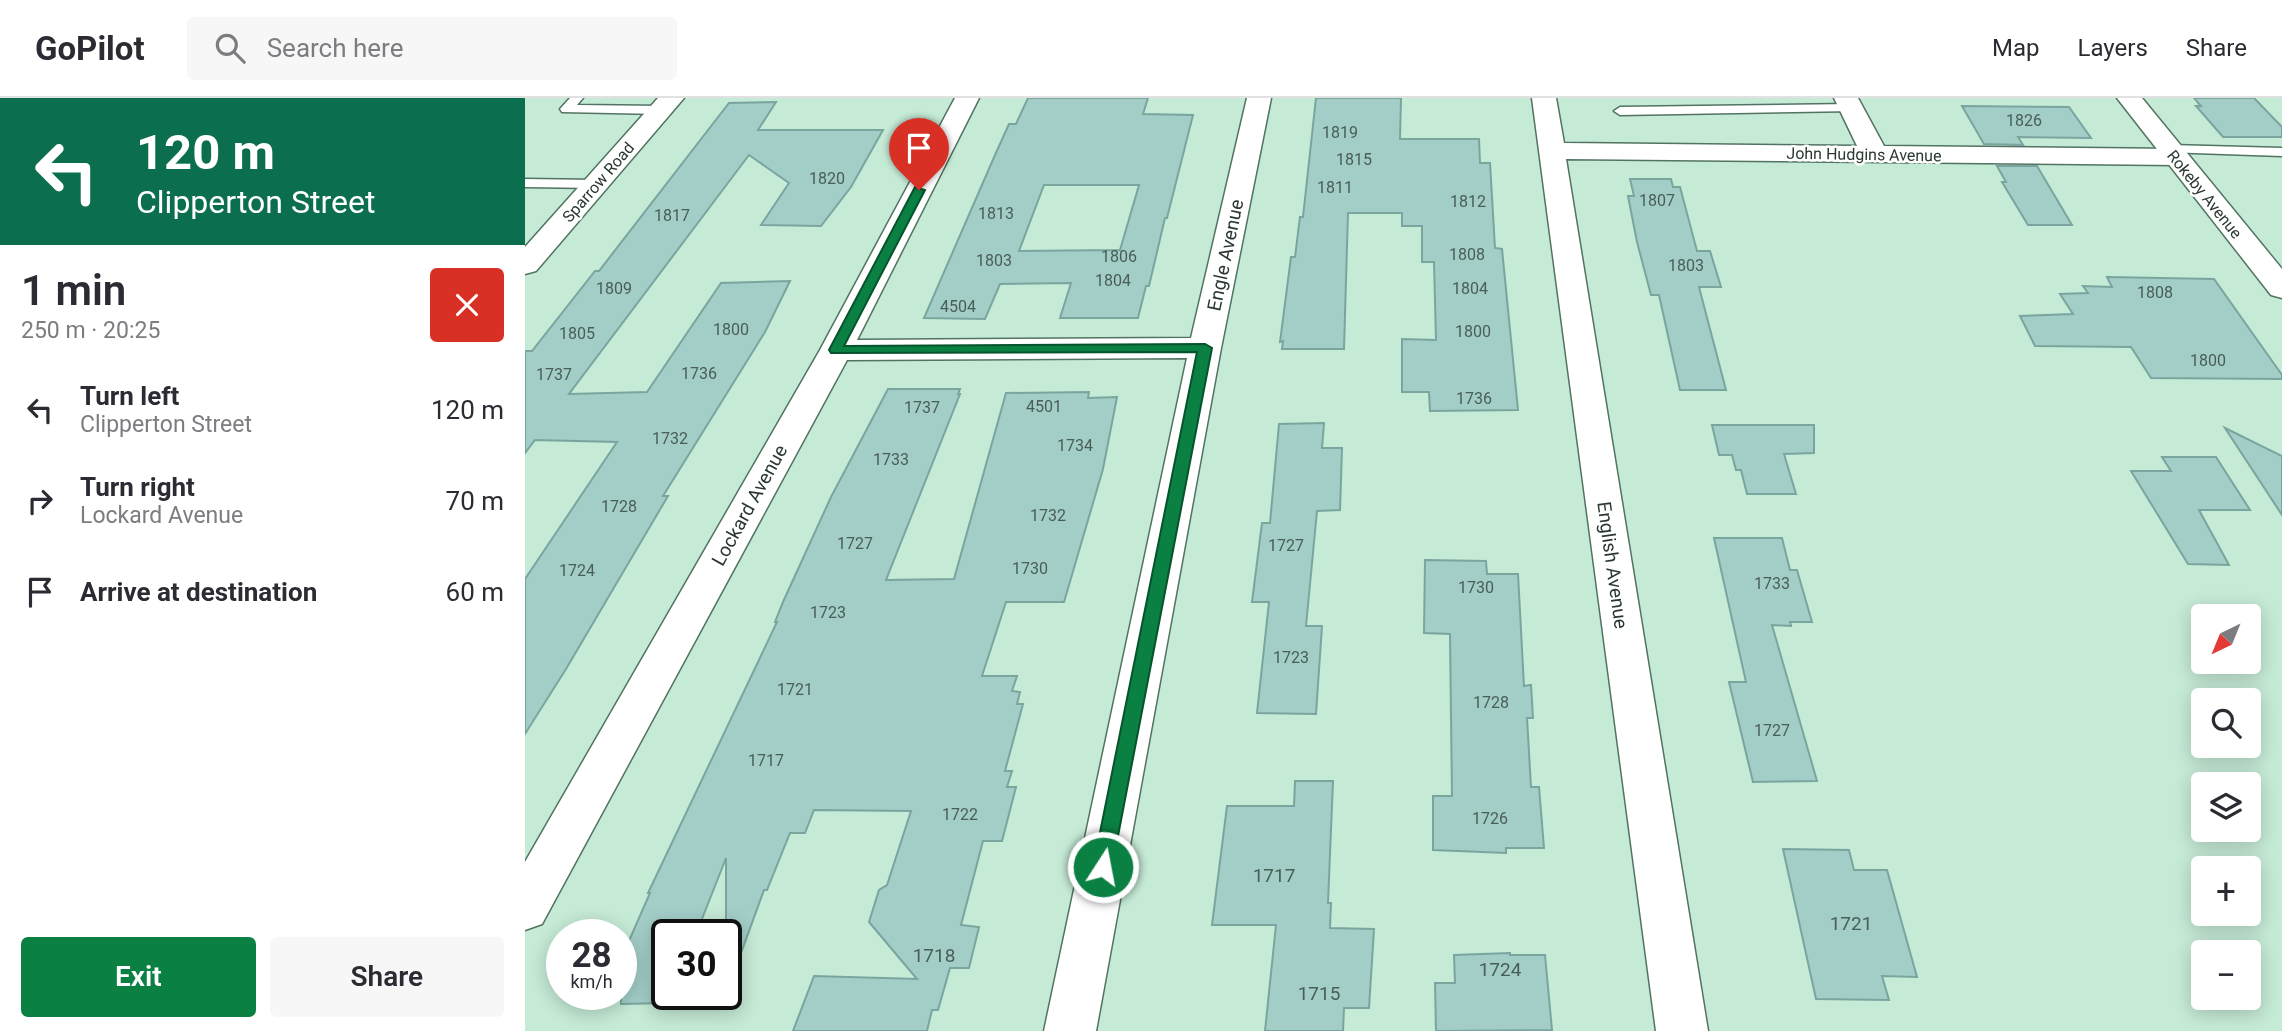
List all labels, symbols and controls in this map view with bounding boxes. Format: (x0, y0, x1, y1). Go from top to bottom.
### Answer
search box (187, 17, 677, 80)
text: GoPilot (35, 29, 145, 68)
icon: search (211, 29, 249, 67)
text: Search here (267, 33, 403, 63)
text: Map (1992, 34, 2040, 62)
text: Layers (2078, 34, 2148, 62)
text: Share (2186, 34, 2247, 62)
house number: 1826 (2006, 111, 2042, 130)
pin (889, 118, 949, 190)
house number: 1819 (1322, 123, 1358, 142)
text: 120 m (136, 124, 275, 181)
icon: left (21, 126, 112, 217)
icon: arrive (900, 129, 938, 167)
street label: Sparrow Road (559, 138, 638, 226)
street label: John Hudgins Avenue (1786, 144, 1942, 165)
street label: Rokeby Avenue (2163, 146, 2246, 242)
house number: 1815 (1336, 150, 1372, 169)
house number: 1820 (809, 169, 845, 188)
house number: 1811 (1317, 178, 1353, 197)
text: Clipperton Street (136, 183, 375, 221)
house number: 1807 (1639, 191, 1675, 210)
house number: 1812 (1450, 192, 1486, 211)
street label: Engle Avenue (1202, 197, 1249, 313)
house number: 1813 (978, 204, 1014, 223)
house number: 1817 (654, 206, 690, 225)
house number: 1808 (1449, 245, 1485, 264)
house number: 1806 (1101, 247, 1137, 266)
house number: 1803 (976, 251, 1012, 270)
house number: 1803 (1668, 256, 1704, 275)
text: 1 min (21, 266, 126, 315)
button: close (430, 268, 504, 342)
house number: 1804 (1095, 271, 1131, 290)
house number: 1809 (596, 279, 632, 298)
house number: 1804 (1452, 279, 1488, 298)
house number: 1808 (2137, 283, 2173, 302)
house number: 4504 (940, 297, 976, 316)
text: 250 m · 20:25 (21, 317, 160, 344)
house number: 1800 (713, 320, 749, 339)
house number: 1800 (1455, 322, 1491, 341)
house number: 1805 (559, 324, 595, 343)
house number: 1800 (2190, 351, 2226, 370)
house number: 1736 (681, 364, 717, 383)
house number: 1737 (536, 365, 572, 384)
text: Turn left (80, 381, 179, 411)
house number: 1736 (1456, 389, 1492, 408)
icon: left (21, 391, 59, 429)
text: 120 m (431, 395, 504, 425)
house number: 4501 (1026, 397, 1062, 416)
house number: 1737 (904, 398, 940, 417)
text: Clipperton Street (80, 411, 252, 438)
house number: 1732 (652, 429, 688, 448)
house number: 1734 (1057, 436, 1093, 455)
street label: Lockard Avenue (707, 441, 792, 570)
house number: 1733 (873, 450, 909, 469)
text: Turn right (80, 472, 195, 502)
icon: right (21, 482, 59, 520)
text: 70 m (446, 486, 504, 516)
house number: 1728 (601, 497, 637, 516)
street label: English Avenue (1592, 500, 1633, 630)
text: Lockard Avenue (80, 502, 243, 529)
house number: 1732 (1030, 506, 1066, 525)
house number: 1727 (837, 534, 873, 553)
house number: 1727 (1268, 536, 1304, 555)
house number: 1730 (1012, 559, 1048, 578)
house number: 1724 (559, 561, 595, 580)
icon: arrive (21, 573, 59, 611)
house number: 1733 (1754, 574, 1790, 593)
text: Arrive at destination (80, 577, 317, 607)
text: 60 m (446, 577, 504, 607)
house number: 1730 (1458, 578, 1494, 597)
house number: 1723 (810, 603, 846, 622)
north arrow (2191, 604, 2261, 674)
map controls (2191, 604, 2261, 1010)
house number: 1723 (1273, 648, 1309, 667)
house number: 1721 (777, 680, 813, 699)
button: search (2191, 688, 2261, 758)
house number: 1728 (1473, 693, 1509, 712)
house number: 1727 (1754, 721, 1790, 740)
house number: 1717 (748, 751, 784, 770)
button: layers (2191, 772, 2261, 842)
house number: 1722 (942, 805, 978, 824)
house number: 1726 (1472, 809, 1508, 828)
position arrow (1066, 830, 1140, 904)
button: + (2191, 856, 2261, 926)
house number: 1717 (1253, 864, 1295, 887)
house number: 1721 (1830, 912, 1872, 935)
speed limit sign: 30 (651, 919, 742, 1010)
text: 28 (571, 935, 612, 976)
button: Exit (21, 937, 256, 1017)
button: Share (270, 937, 504, 1017)
button: − (2191, 940, 2261, 1010)
house number: 1718 (913, 944, 955, 967)
house number: 1724 (1479, 958, 1522, 981)
text: km/h (570, 971, 613, 992)
house number: 1715 (1298, 982, 1340, 1005)

